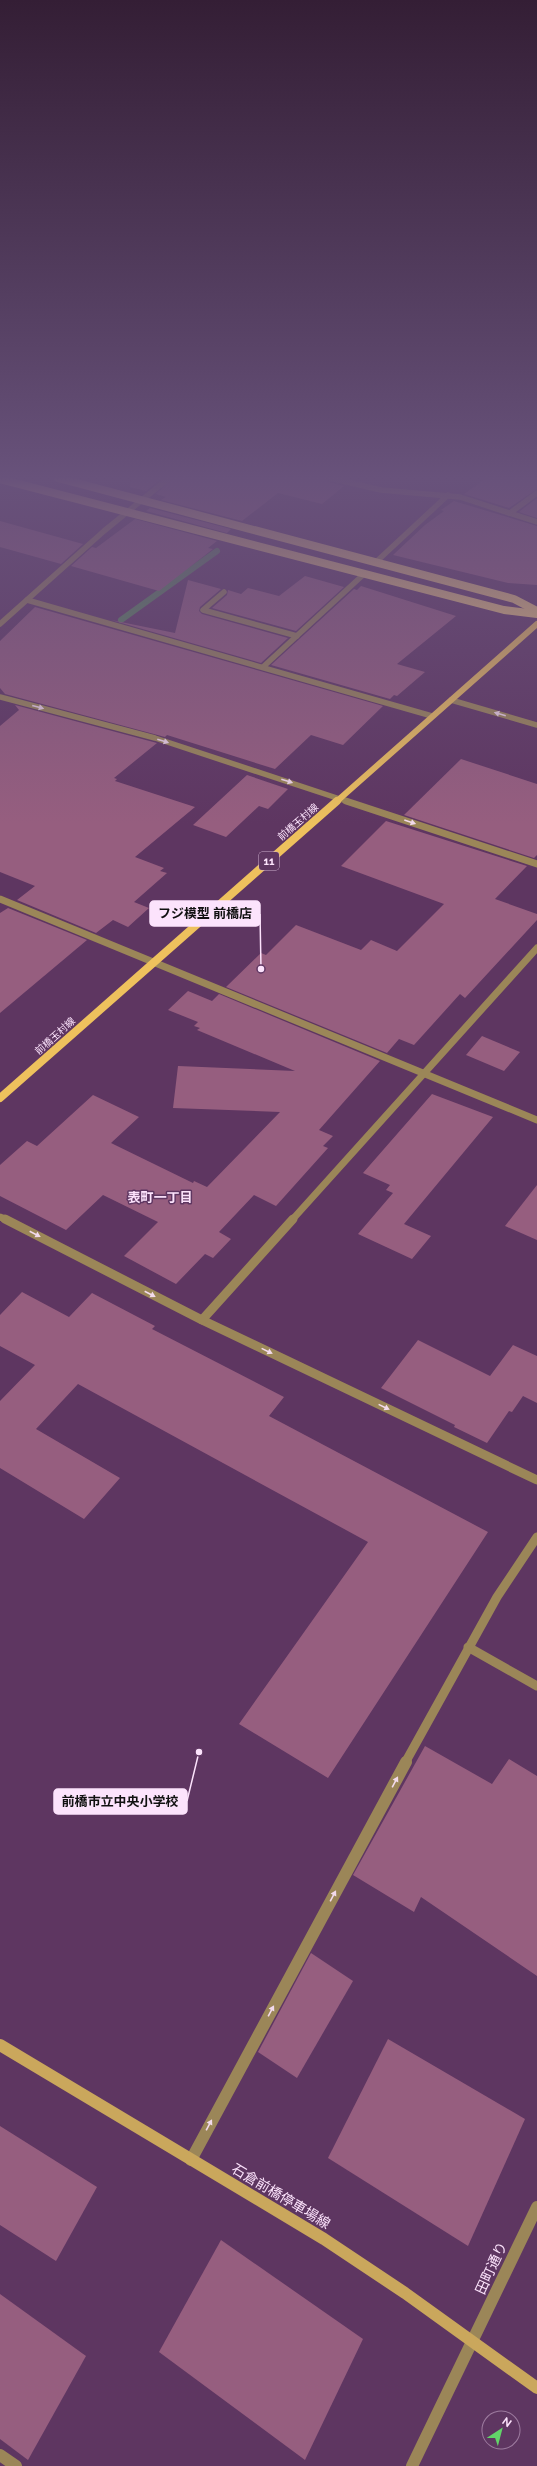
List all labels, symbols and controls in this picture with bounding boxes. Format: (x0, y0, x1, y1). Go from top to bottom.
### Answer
one-way arrow (32, 704, 44, 710)
one-way arrow (493, 711, 505, 717)
one-way arrow (158, 738, 170, 744)
one-way arrow (281, 778, 293, 784)
street label: 前橋玉村線 (276, 801, 320, 843)
one-way arrow (405, 819, 417, 825)
road number: 11 (259, 852, 279, 870)
callout: フジ模型 前橋店 (150, 901, 260, 926)
text: フジ模型 前橋店 (158, 906, 252, 921)
street label: 前橋玉村線 (33, 1015, 77, 1057)
district label: 表町一丁目 (127, 1190, 193, 1205)
one-way arrow (29, 1231, 40, 1238)
one-way arrow (145, 1291, 156, 1297)
one-way arrow (261, 1348, 273, 1354)
one-way arrow (379, 1404, 390, 1410)
one-way arrow (391, 1776, 398, 1788)
callout: 前橋市立中央小学校 (54, 1789, 187, 1814)
text: 前橋市立中央小学校 (61, 1794, 179, 1809)
one-way arrow (330, 1890, 336, 1902)
one-way arrow (268, 2005, 274, 2017)
one-way arrow (206, 2119, 213, 2131)
street label: 石倉前橋停車場線 (229, 2160, 333, 2232)
street label: 田町通り (472, 2239, 510, 2297)
north arrow (481, 2410, 521, 2450)
text: N (499, 2415, 514, 2430)

